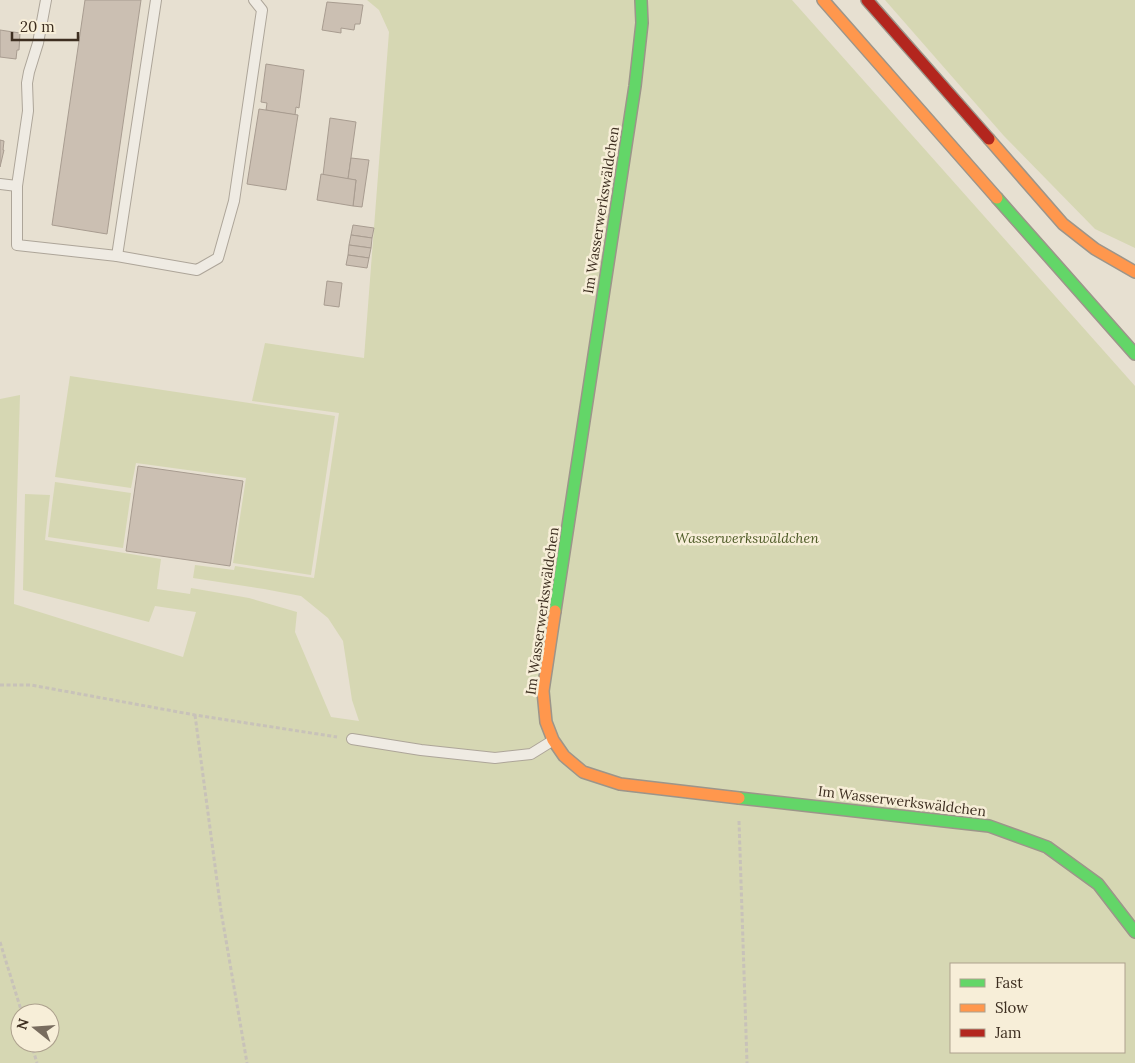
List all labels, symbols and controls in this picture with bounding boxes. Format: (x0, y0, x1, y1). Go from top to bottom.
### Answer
scale bar (12, 10, 79, 42)
text: 20 m (20, 17, 55, 36)
street label: Im Wasserwerkswäldchen (579, 125, 623, 295)
street label: Im Wasserwerkswäldchen (521, 526, 563, 696)
park label: Wasserwerkswäldchen (675, 529, 819, 547)
street label: Im Wasserwerkswäldchen (817, 782, 988, 820)
legend (950, 963, 1125, 1053)
text: Fast (995, 973, 1023, 992)
text: Slow (995, 998, 1028, 1017)
north arrow (10, 1003, 60, 1053)
text: N (12, 1016, 33, 1032)
text: Jam (994, 1023, 1022, 1042)

